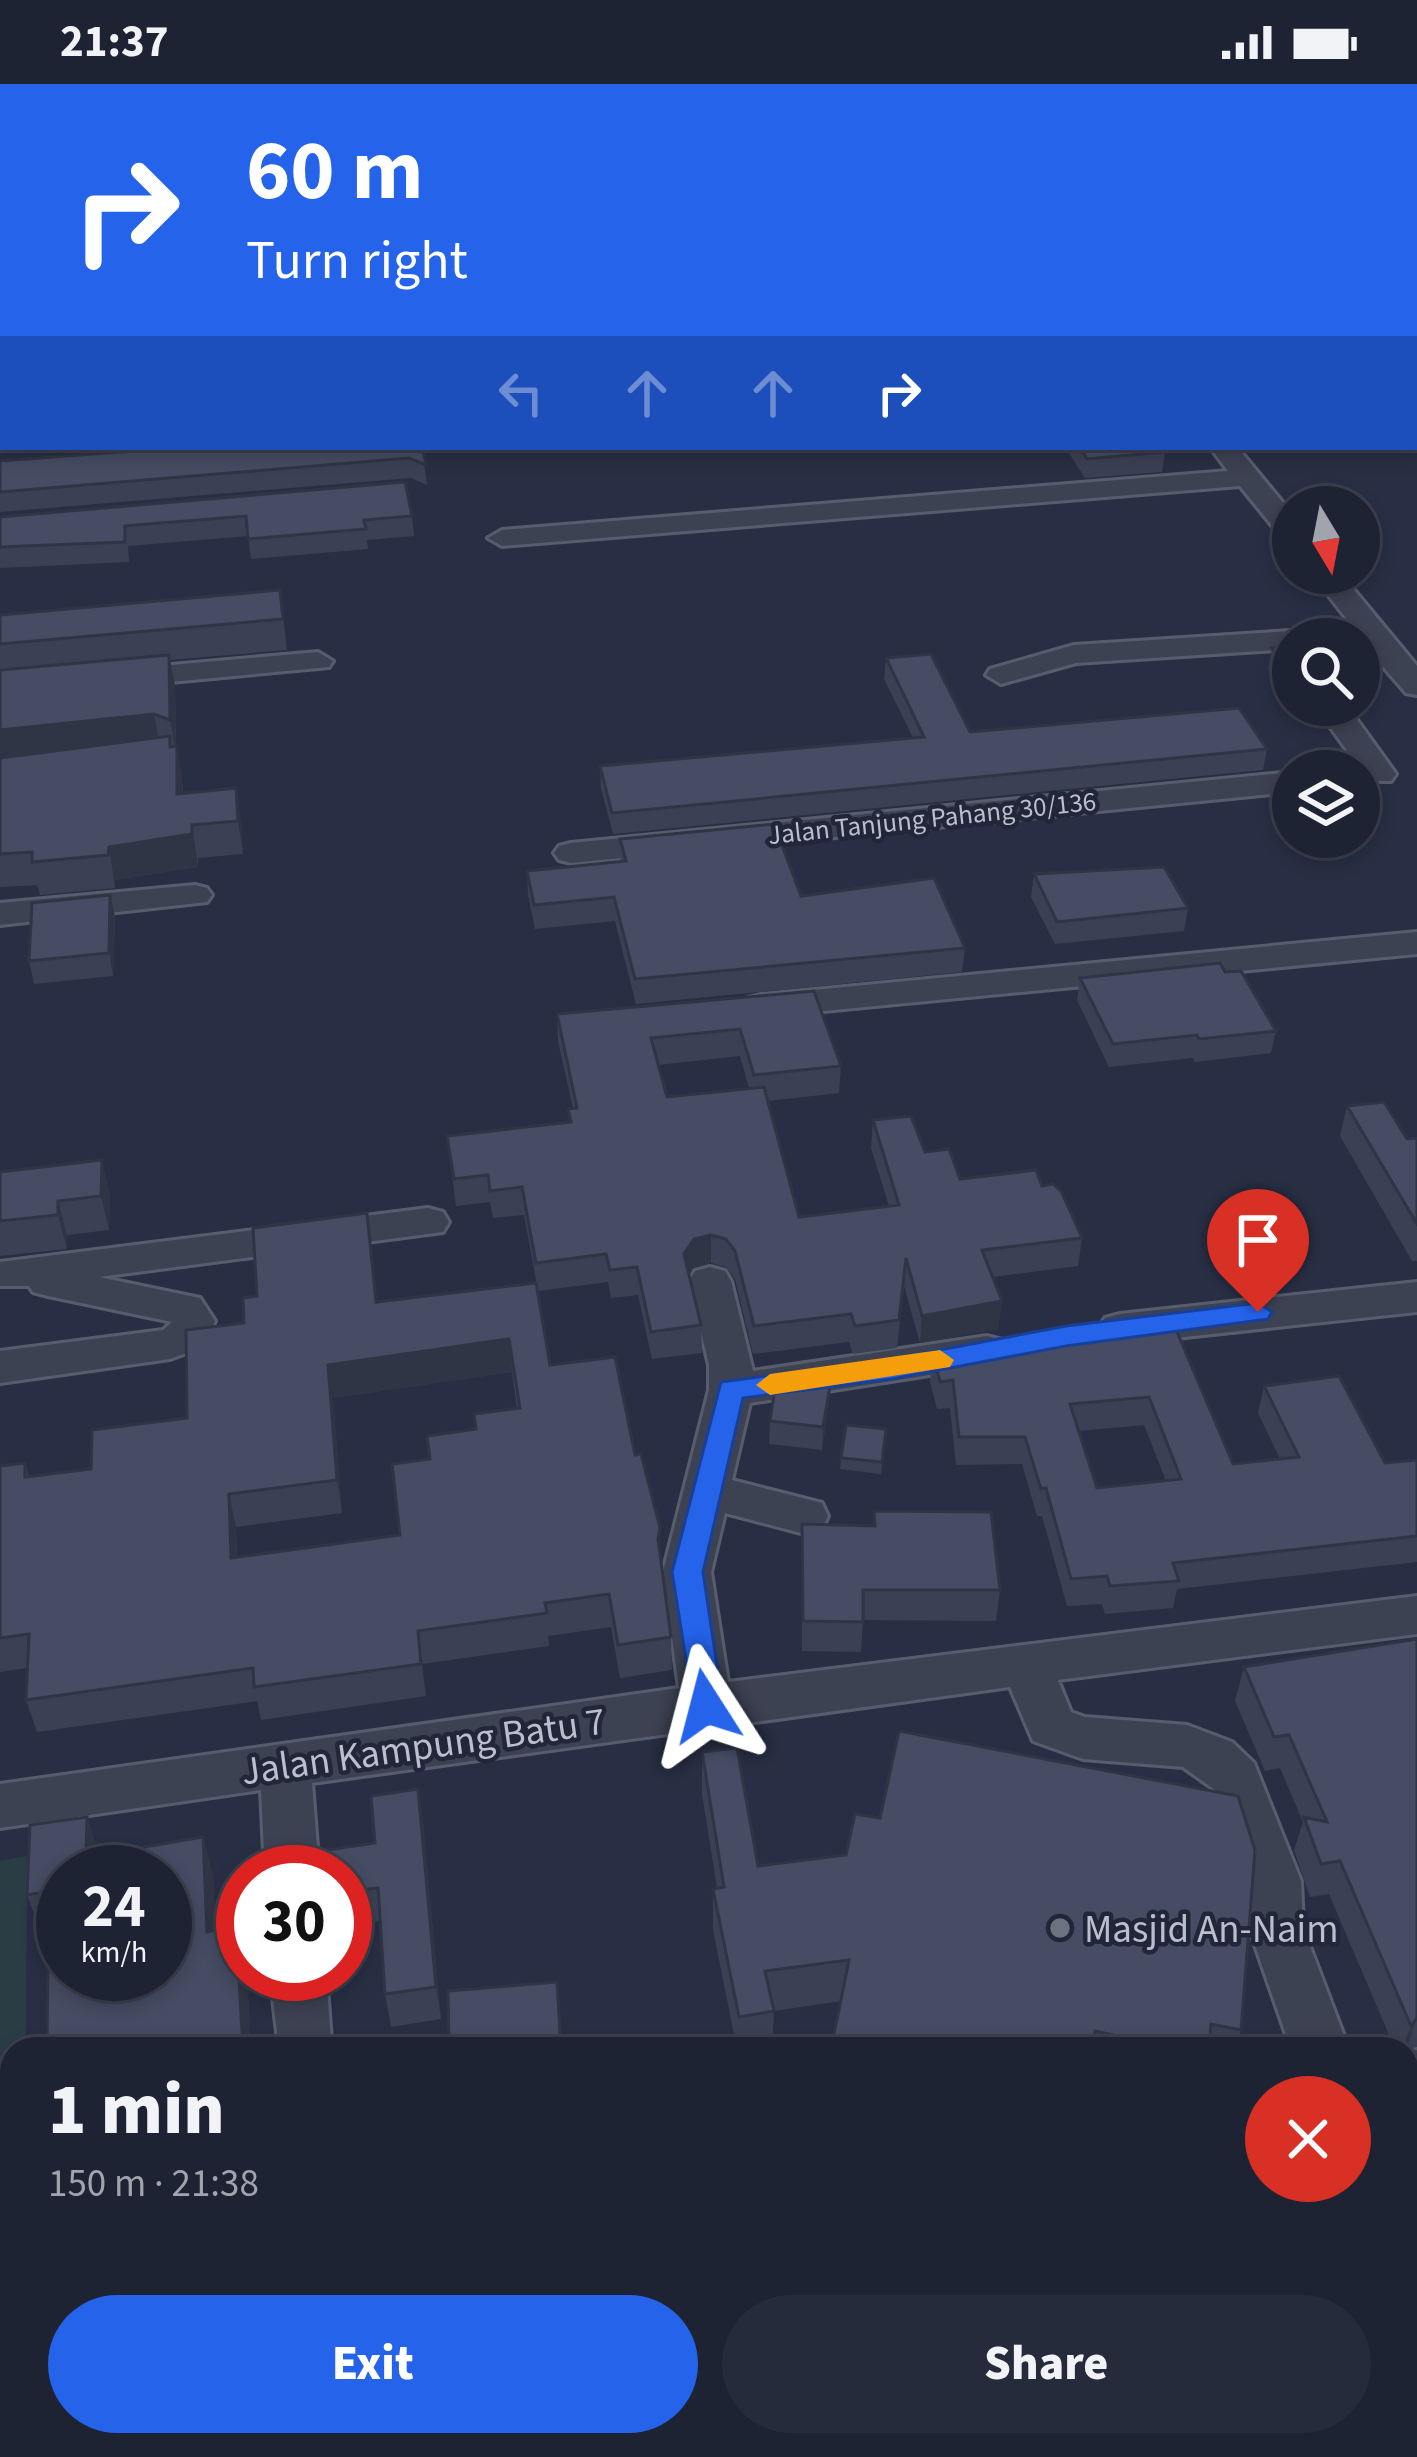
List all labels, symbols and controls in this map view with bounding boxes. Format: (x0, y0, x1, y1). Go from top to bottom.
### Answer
text: 21:37 (60, 10, 169, 74)
text: 60 m (246, 112, 424, 232)
icon: right (48, 132, 204, 288)
text: Turn right (246, 223, 468, 300)
icon: left (488, 360, 554, 426)
icon: ahead (614, 360, 680, 426)
icon: ahead (740, 360, 806, 426)
icon: right (866, 360, 932, 426)
north arrow (1272, 486, 1380, 594)
map controls (1272, 486, 1380, 858)
button: search (1272, 618, 1380, 726)
button: layers (1272, 750, 1380, 858)
street label: Jalan Tanjung Pahang 30/136 (766, 782, 1098, 855)
pin (1207, 1189, 1309, 1312)
icon: arrive (1225, 1207, 1291, 1273)
position arrow (643, 1643, 769, 1769)
street label: Jalan Kampung Batu 7 (238, 1694, 609, 1800)
speed limit sign: 30 (216, 1845, 372, 2001)
text: 24 (82, 1865, 146, 1950)
place label: Masjid An-Naim (1084, 1902, 1338, 1958)
marker: Masjid An-Naim (1047, 1915, 1073, 1941)
text: km/h (81, 1931, 147, 1974)
text: 1 min (48, 2059, 225, 2162)
button: close (1245, 2076, 1371, 2202)
text: 150 m · 21:38 (48, 2156, 259, 2212)
button: Exit (48, 2295, 698, 2433)
button: Share (722, 2295, 1371, 2433)

